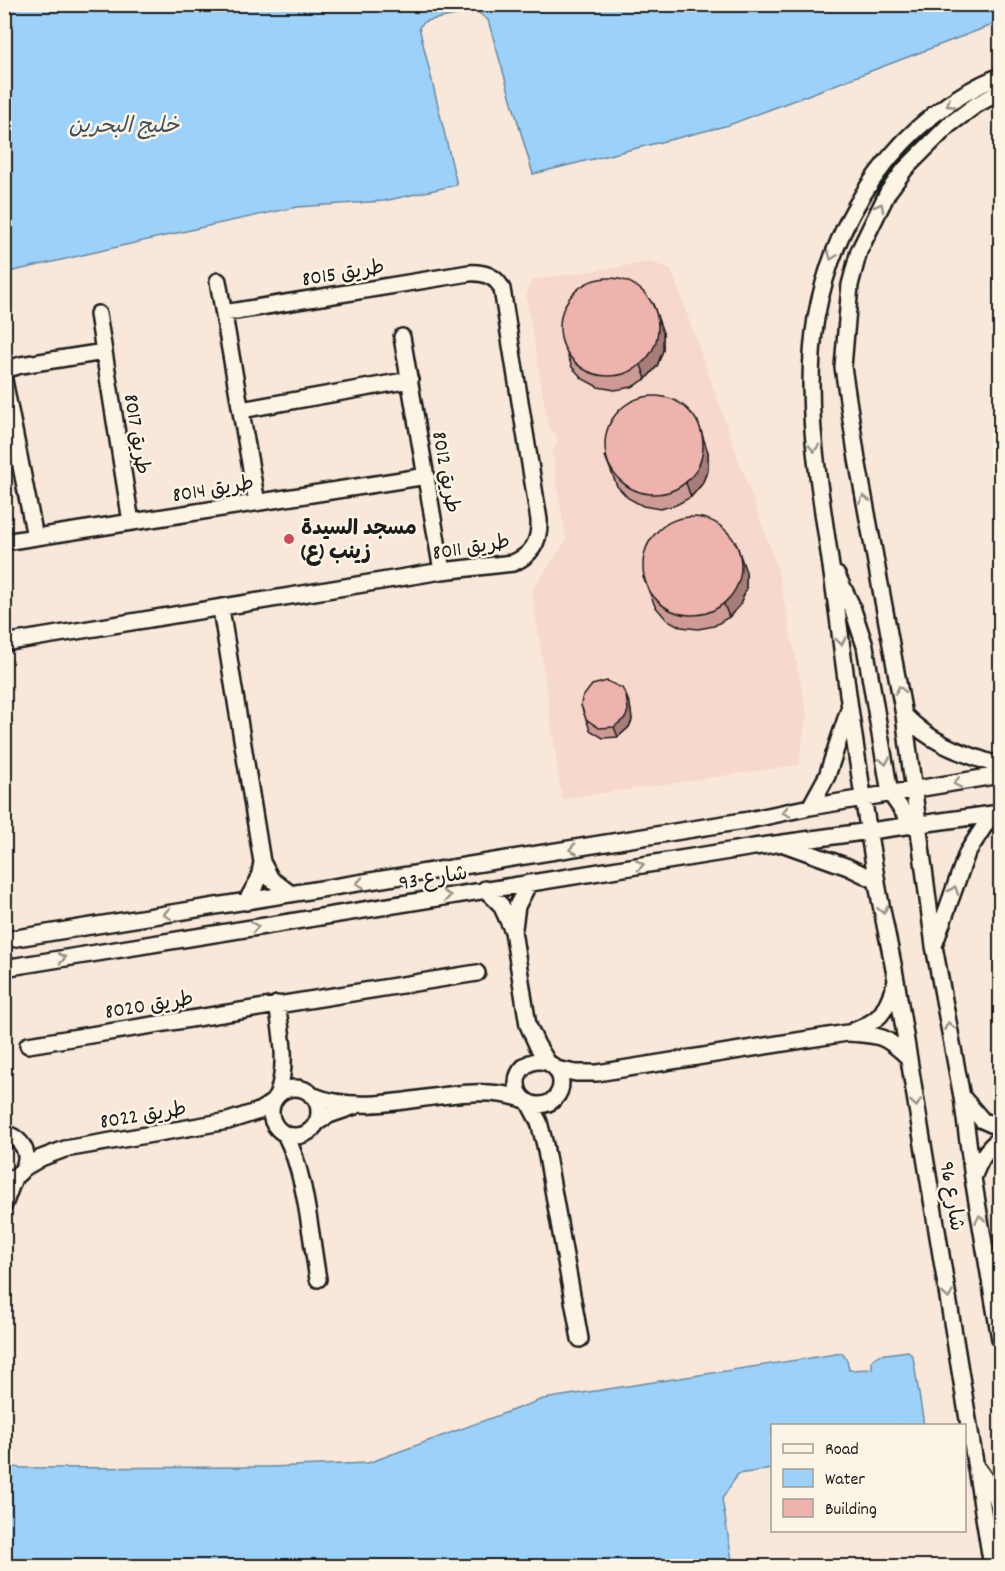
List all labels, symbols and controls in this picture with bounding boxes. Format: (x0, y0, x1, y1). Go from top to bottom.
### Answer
one-way arrow (945, 97, 956, 108)
water label: خليج البحرين (69, 112, 180, 143)
one-way arrow (873, 202, 884, 213)
one-way arrow (827, 250, 840, 261)
street label: طريق 8015 (300, 254, 387, 296)
street label: طريق 8017 (114, 392, 156, 477)
street label: طريق 8012 (422, 429, 466, 516)
one-way arrow (807, 444, 820, 453)
street label: طريق 8014 (171, 470, 256, 512)
one-way arrow (858, 494, 871, 504)
place label: مسجد السيدة زينب (ع) (301, 515, 417, 569)
street label: طريق 8011 (431, 528, 512, 570)
marker: مسجد السيدة زينب (ع) (282, 532, 296, 546)
one-way arrow (835, 637, 847, 646)
one-way arrow (894, 686, 907, 696)
one-way arrow (878, 756, 891, 766)
one-way arrow (953, 776, 963, 789)
one-way arrow (781, 805, 791, 818)
one-way arrow (568, 842, 578, 854)
street label: شارع 93 (397, 860, 470, 900)
one-way arrow (635, 860, 644, 872)
one-way arrow (355, 876, 365, 889)
one-way arrow (946, 886, 959, 896)
one-way arrow (443, 890, 452, 902)
one-way arrow (876, 905, 889, 915)
one-way arrow (163, 908, 172, 920)
one-way arrow (249, 921, 259, 934)
one-way arrow (58, 953, 67, 965)
street label: طريق 8020 (103, 985, 196, 1029)
one-way arrow (943, 1022, 956, 1032)
street label: طريق 8022 (98, 1095, 189, 1139)
one-way arrow (909, 1097, 922, 1107)
street label: شارع 96 (930, 1159, 970, 1233)
one-way arrow (974, 1214, 987, 1224)
one-way arrow (941, 1290, 954, 1300)
legend (771, 1424, 966, 1532)
text: Road (825, 1438, 859, 1463)
text: Water (825, 1468, 865, 1493)
text: Building (825, 1498, 877, 1523)

